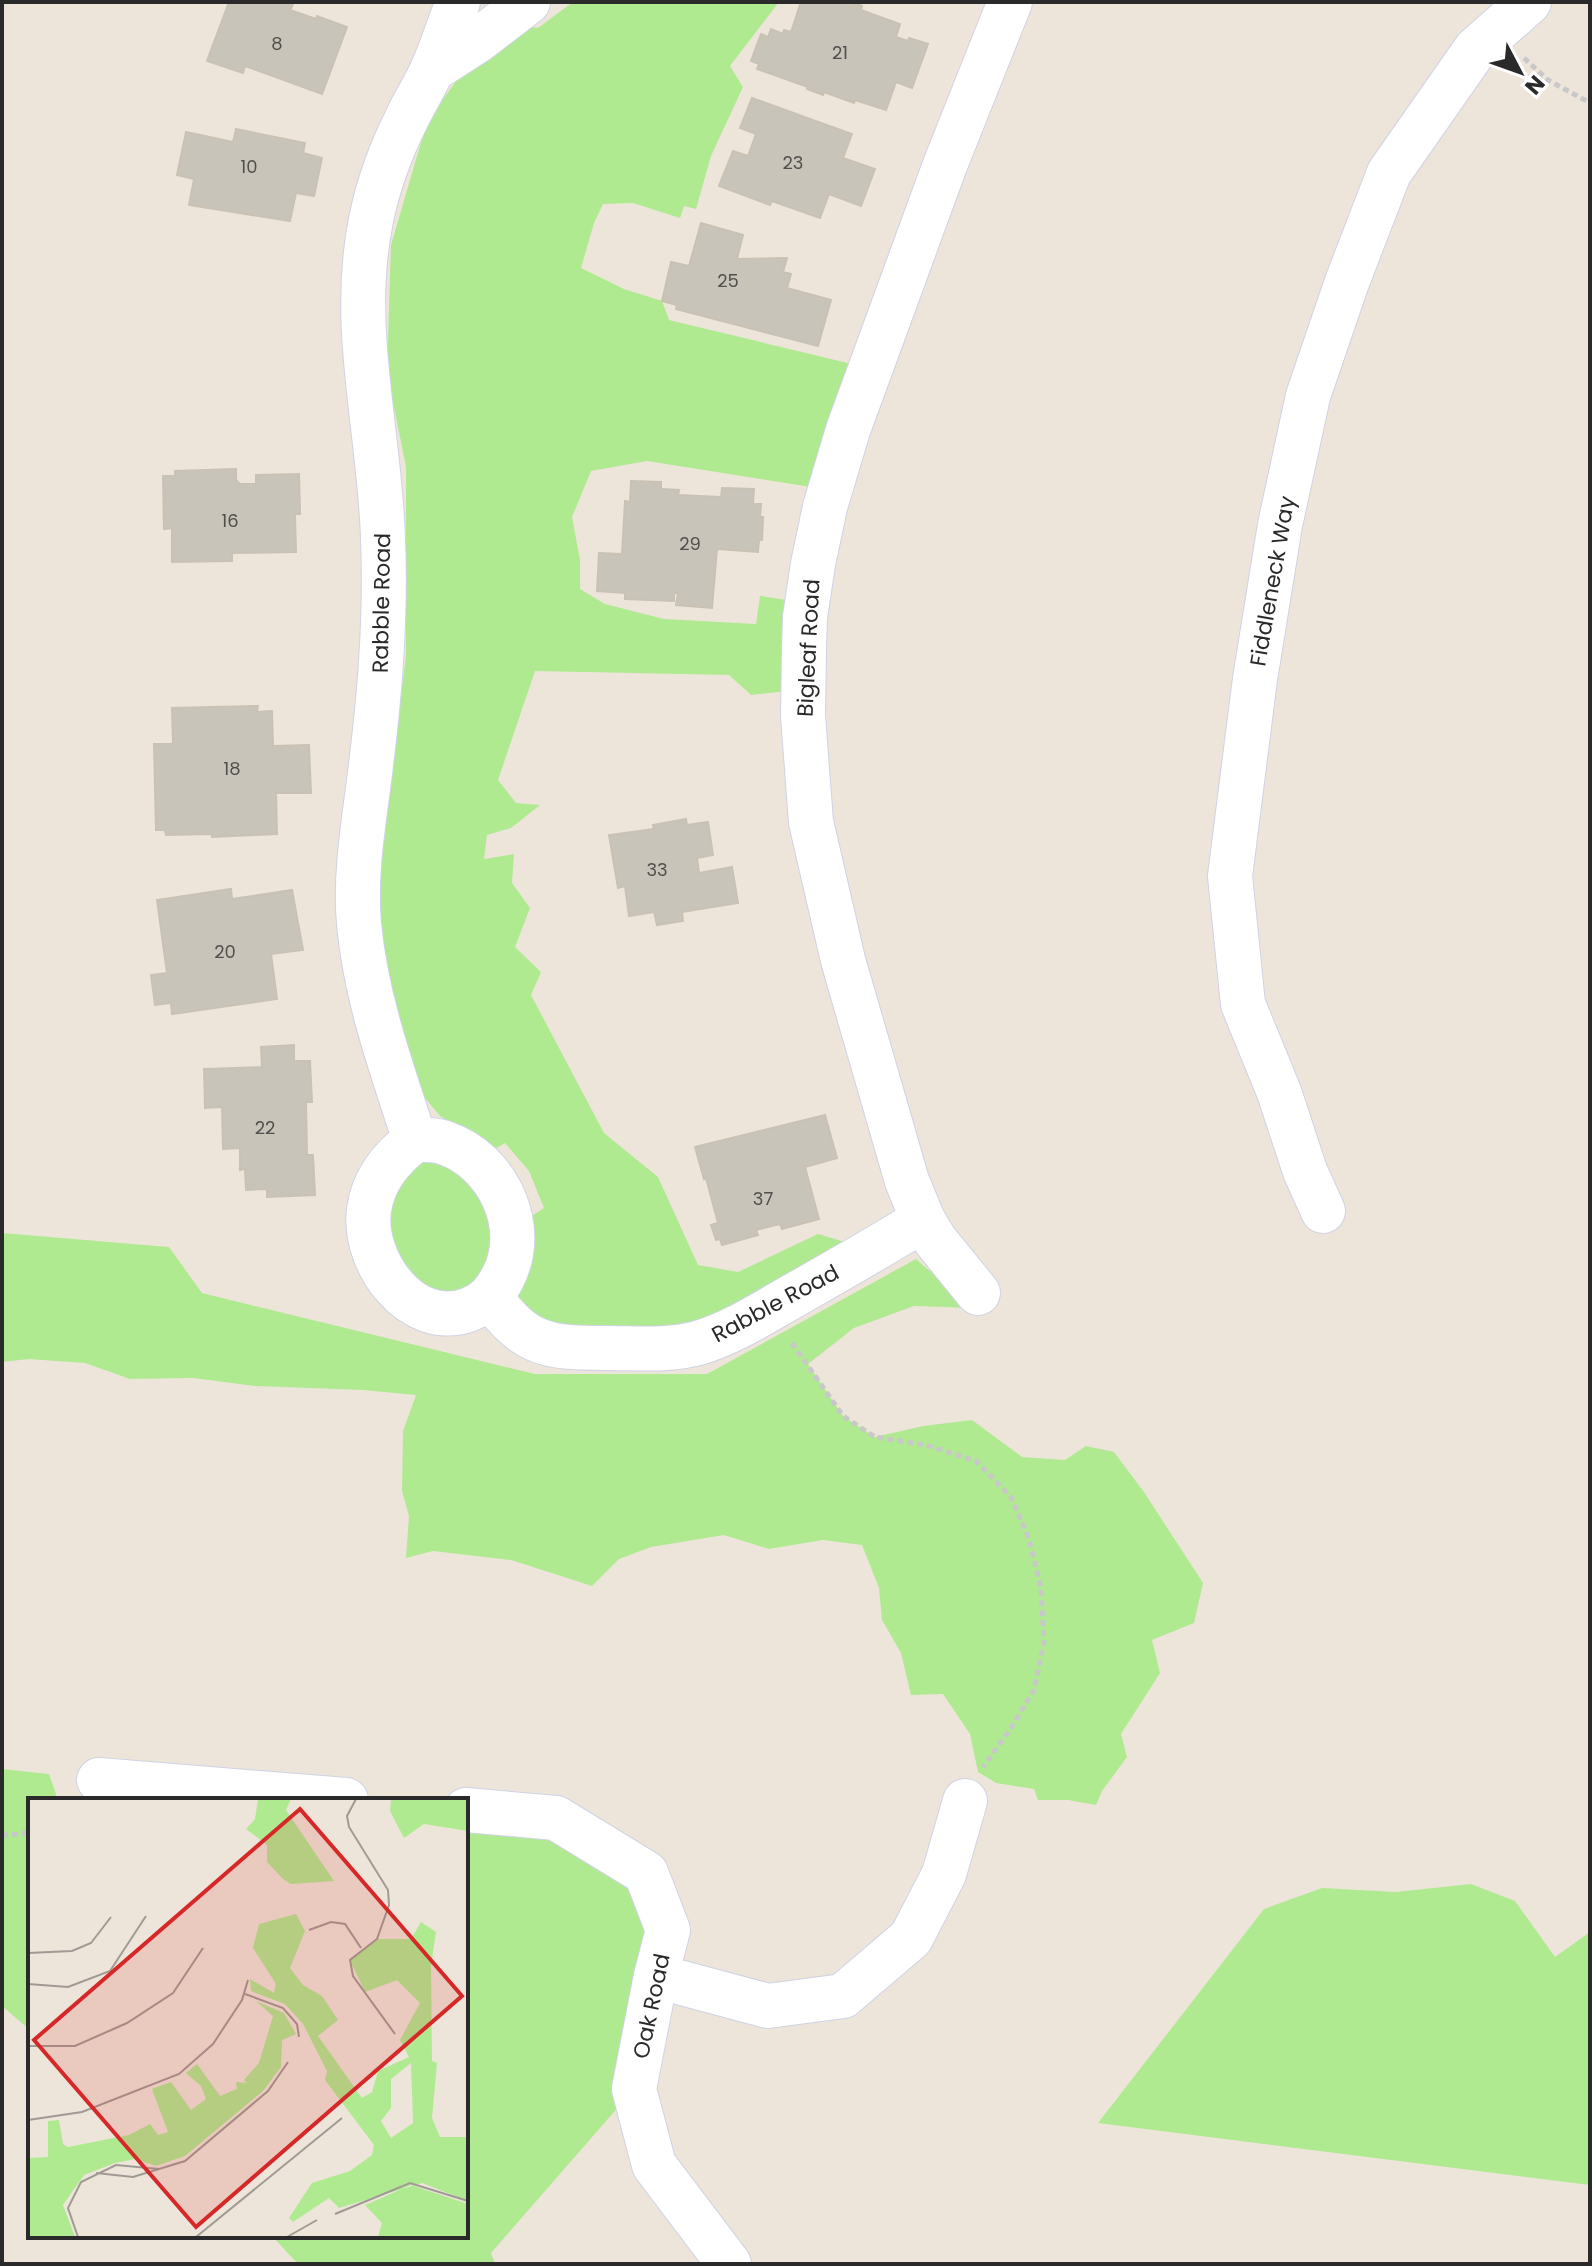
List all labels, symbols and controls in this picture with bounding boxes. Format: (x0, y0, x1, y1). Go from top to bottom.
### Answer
house number: 8 (271, 31, 283, 56)
north arrow (1480, 32, 1560, 112)
house number: 21 (832, 40, 848, 65)
text: N (1518, 68, 1552, 101)
house number: 23 (783, 150, 803, 175)
house number: 10 (240, 154, 258, 179)
house number: 25 (717, 268, 739, 293)
street label: Fiddleneck Way (1242, 493, 1303, 669)
house number: 16 (221, 508, 239, 533)
house number: 29 (679, 531, 701, 556)
street label: Rabble Road (365, 533, 398, 673)
street label: Bigleaf Road (789, 578, 828, 718)
house number: 18 (223, 756, 241, 781)
house number: 33 (646, 857, 668, 882)
house number: 20 (214, 939, 236, 964)
house number: 22 (255, 1115, 275, 1140)
house number: 37 (753, 1186, 773, 1211)
street label: Rabble Road (706, 1257, 844, 1350)
inset map (28, 1798, 468, 2238)
street label: Oak Road (625, 1951, 678, 2061)

